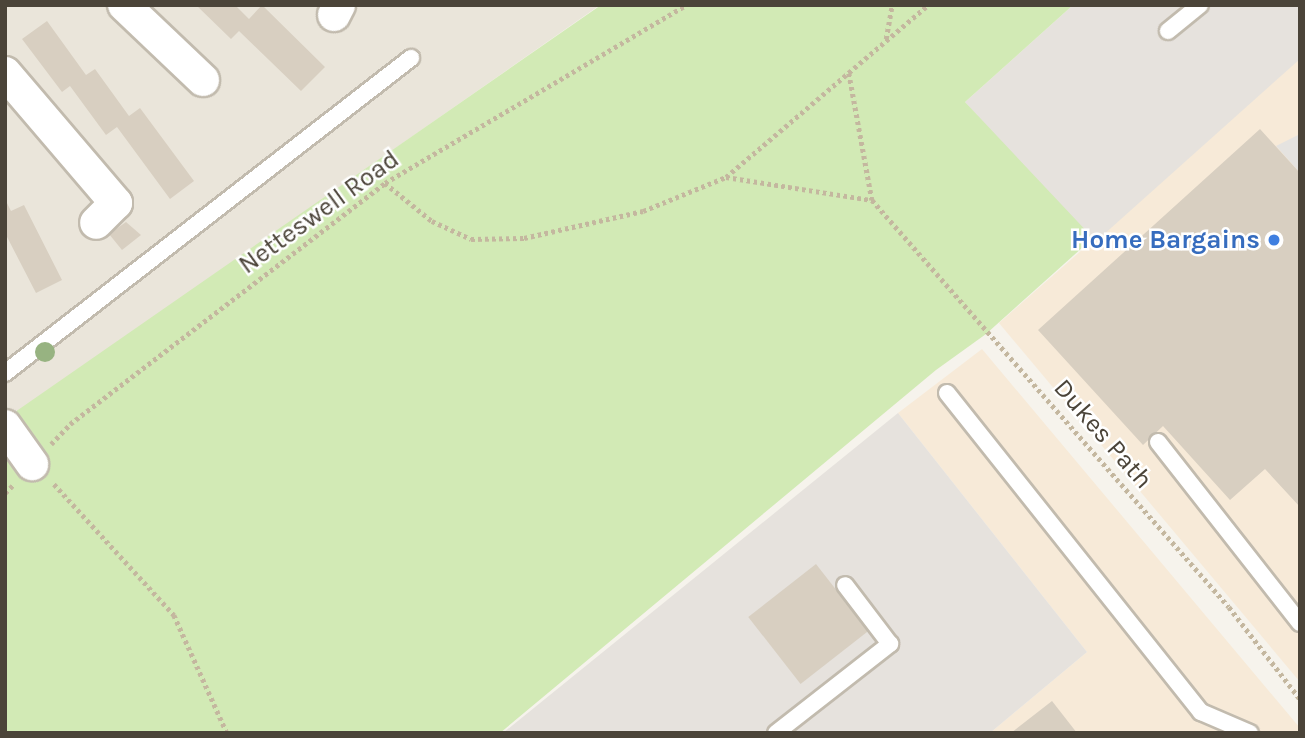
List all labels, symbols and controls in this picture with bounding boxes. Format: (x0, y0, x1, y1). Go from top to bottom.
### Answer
street label: Netteswell Road (233, 143, 405, 281)
place label: Home Bargains (1071, 224, 1260, 256)
marker: Home Bargains (1266, 232, 1282, 248)
street label: Dukes Path (1047, 373, 1159, 495)

